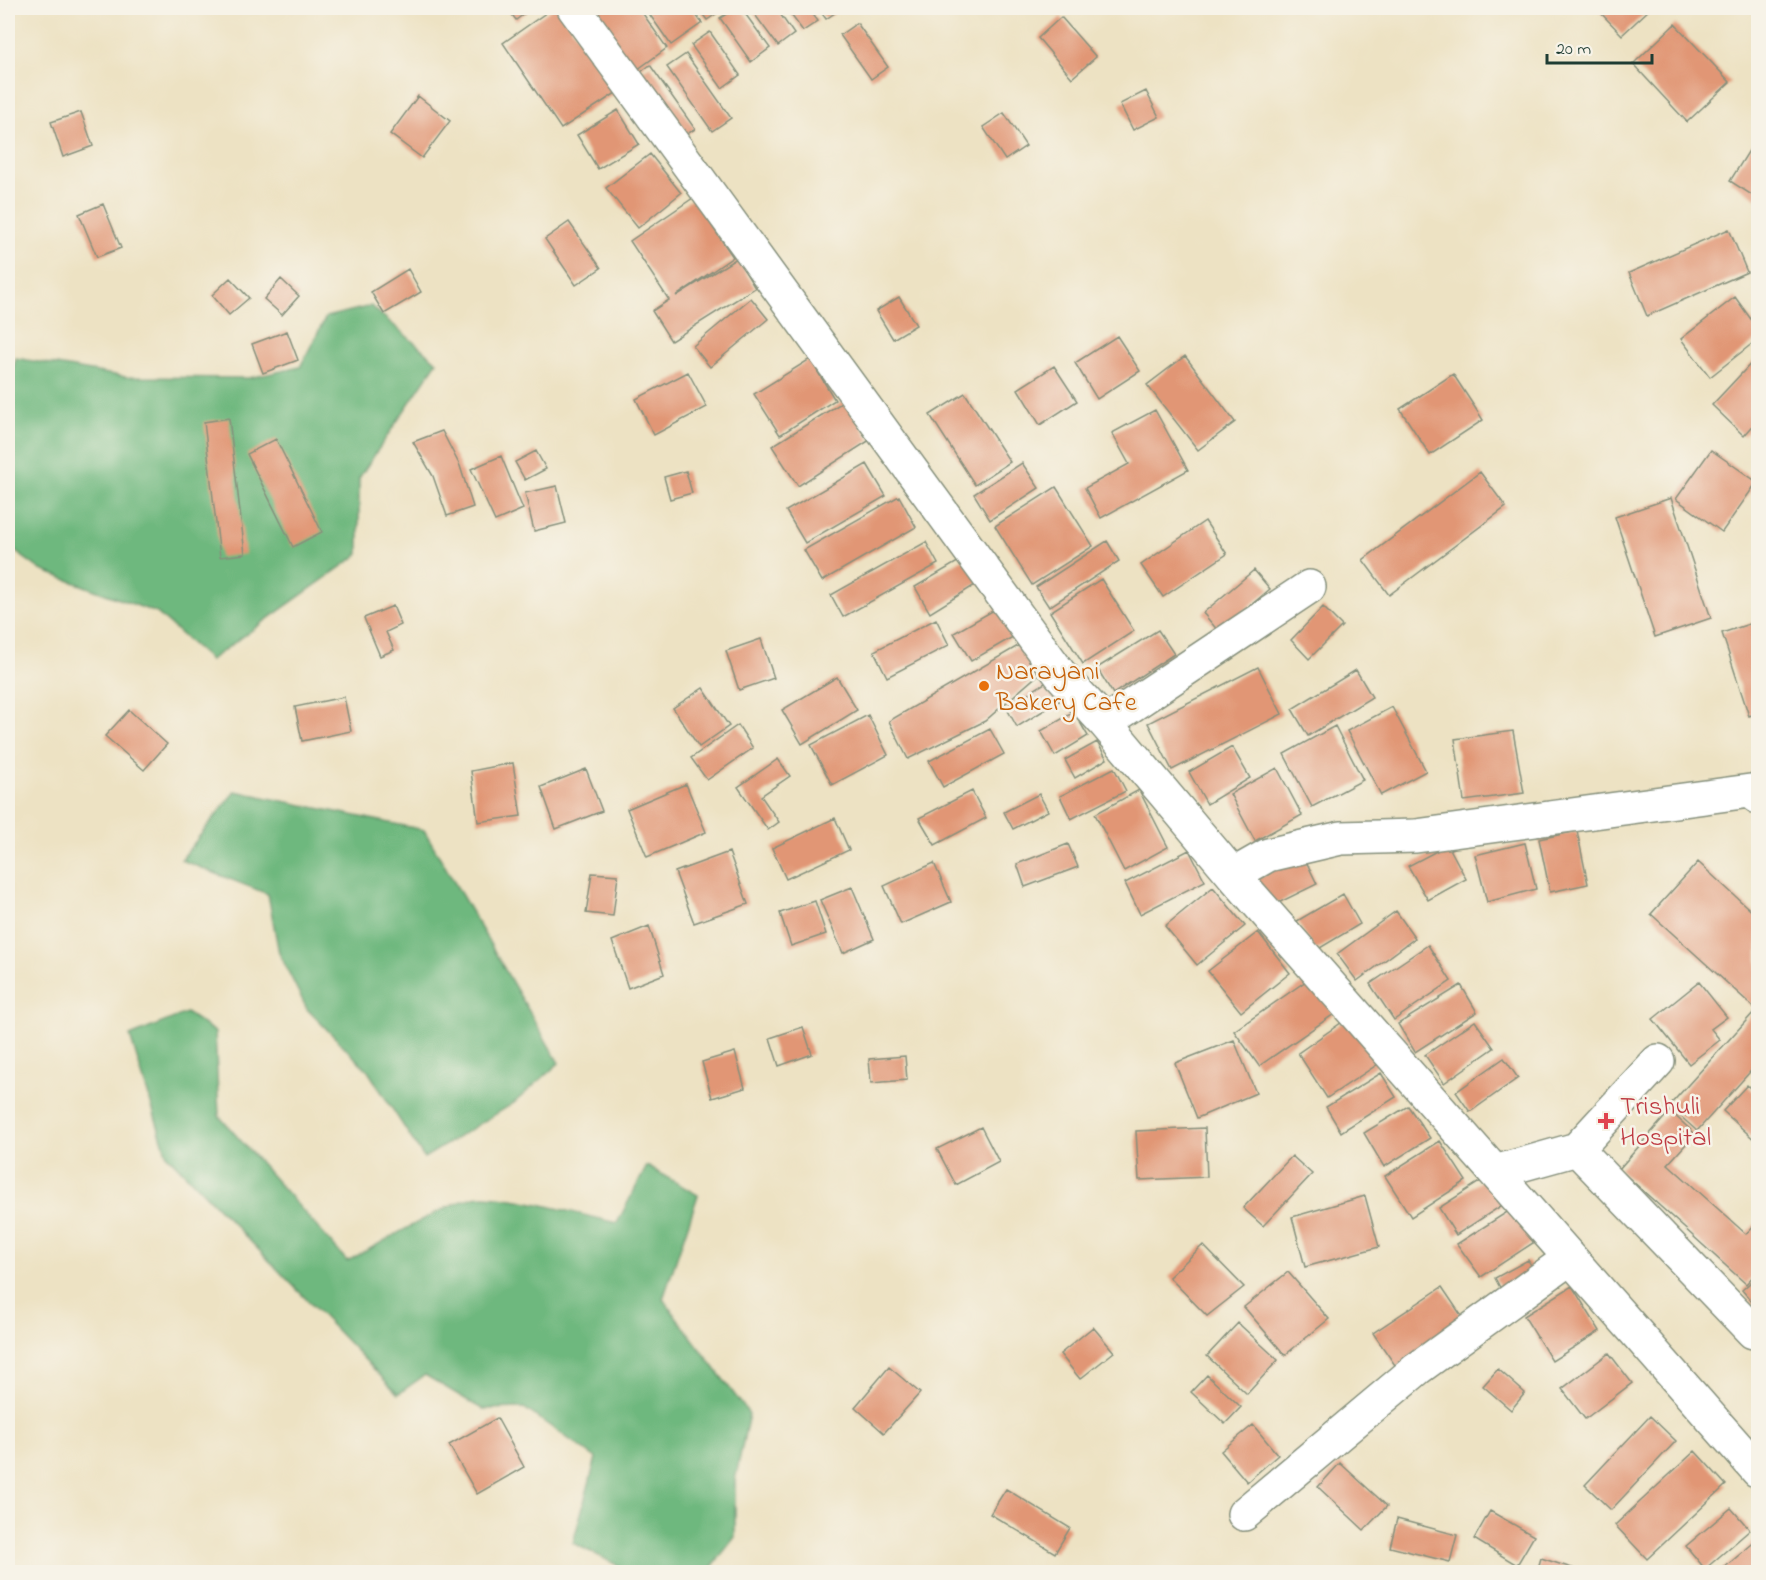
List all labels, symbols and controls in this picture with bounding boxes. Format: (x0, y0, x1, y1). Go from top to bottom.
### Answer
scale bar (1547, 27, 1652, 65)
text: 20 m (1556, 37, 1591, 63)
place label: Narayani Bakery Cafe (995, 653, 1138, 723)
marker: Narayani Bakery Cafe (977, 679, 991, 693)
place label: Trishuli Hospital (1620, 1088, 1711, 1158)
marker: Trishuli Hospital (1597, 1112, 1615, 1130)

